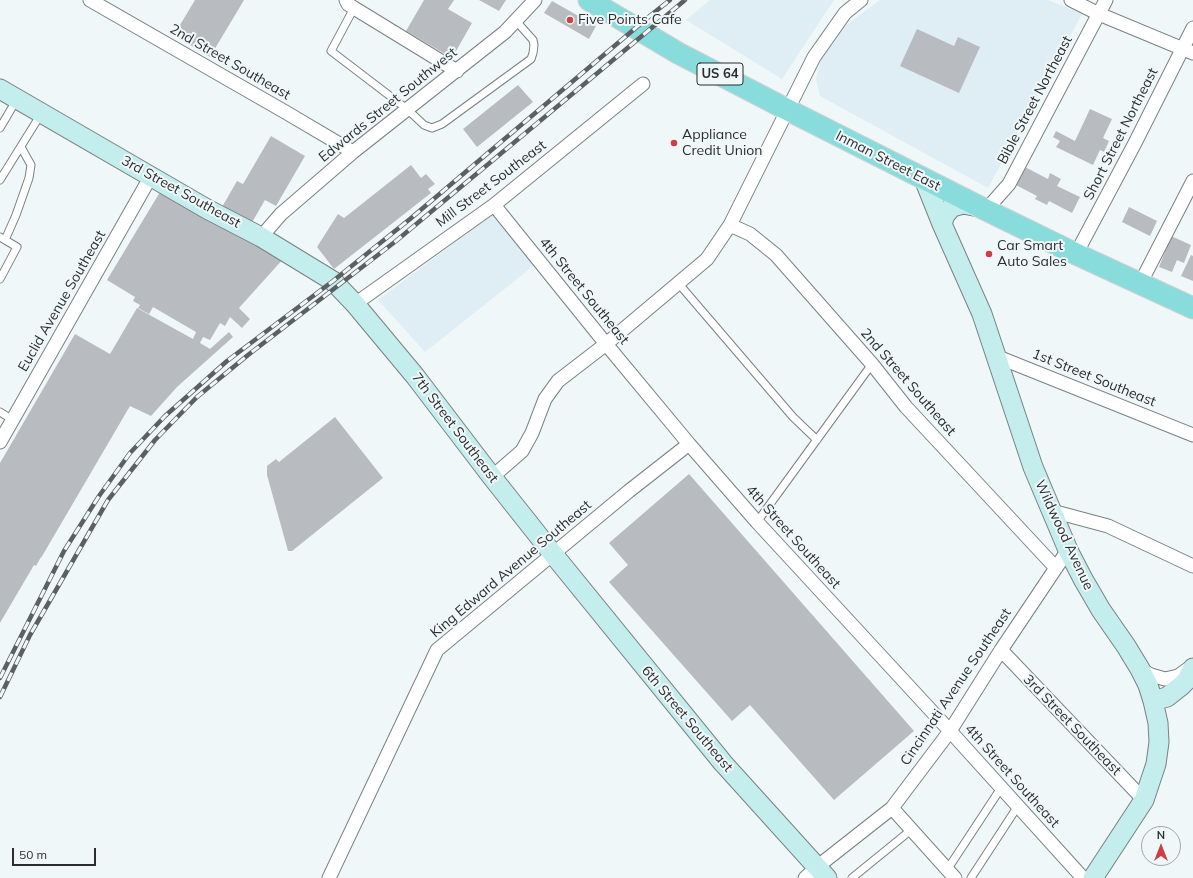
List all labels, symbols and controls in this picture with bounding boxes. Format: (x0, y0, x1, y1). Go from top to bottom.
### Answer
place label: Five Points Cafe (578, 12, 682, 28)
marker: Five Points Cafe (565, 15, 575, 25)
street label: 2nd Street Southeast (167, 21, 293, 103)
street label: Bible Street Northeast (994, 33, 1076, 167)
street label: Edwards Street Southwest (316, 44, 460, 166)
road number: US 64 (697, 63, 743, 85)
street label: Short Street Northeast (1080, 65, 1162, 203)
place label: Appliance Credit Union (682, 127, 762, 160)
street label: Inman Street East (833, 127, 943, 195)
street label: Mill Street Southeast (433, 137, 549, 231)
marker: Appliance Credit Union (669, 138, 679, 148)
street label: 3rd Street Southeast (119, 152, 243, 232)
street label: Euclid Avenue Southeast (15, 227, 109, 375)
street label: 4th Street Southeast (536, 234, 632, 348)
place label: Car Smart Auto Sales (997, 238, 1067, 270)
marker: Car Smart Auto Sales (984, 249, 994, 259)
street label: 2nd Street Southeast (857, 325, 959, 439)
street label: 1st Street Southeast (1030, 346, 1158, 410)
street label: 7th Street Southeast (408, 370, 502, 486)
street label: Wildwood Avenue (1031, 477, 1097, 593)
street label: 4th Street Southeast (742, 482, 844, 592)
street label: King Edward Avenue Southeast (427, 497, 595, 641)
street label: Cincinnati Avenue Southeast (897, 605, 1015, 769)
street label: 6th Street Southeast (638, 663, 736, 775)
street label: 3rd Street Southeast (1020, 671, 1124, 779)
street label: 4th Street Southeast (961, 721, 1063, 831)
north arrow (1141, 826, 1181, 866)
text: N (1157, 828, 1165, 842)
scale bar (14, 840, 98, 866)
text: 50 m (19, 847, 47, 862)

